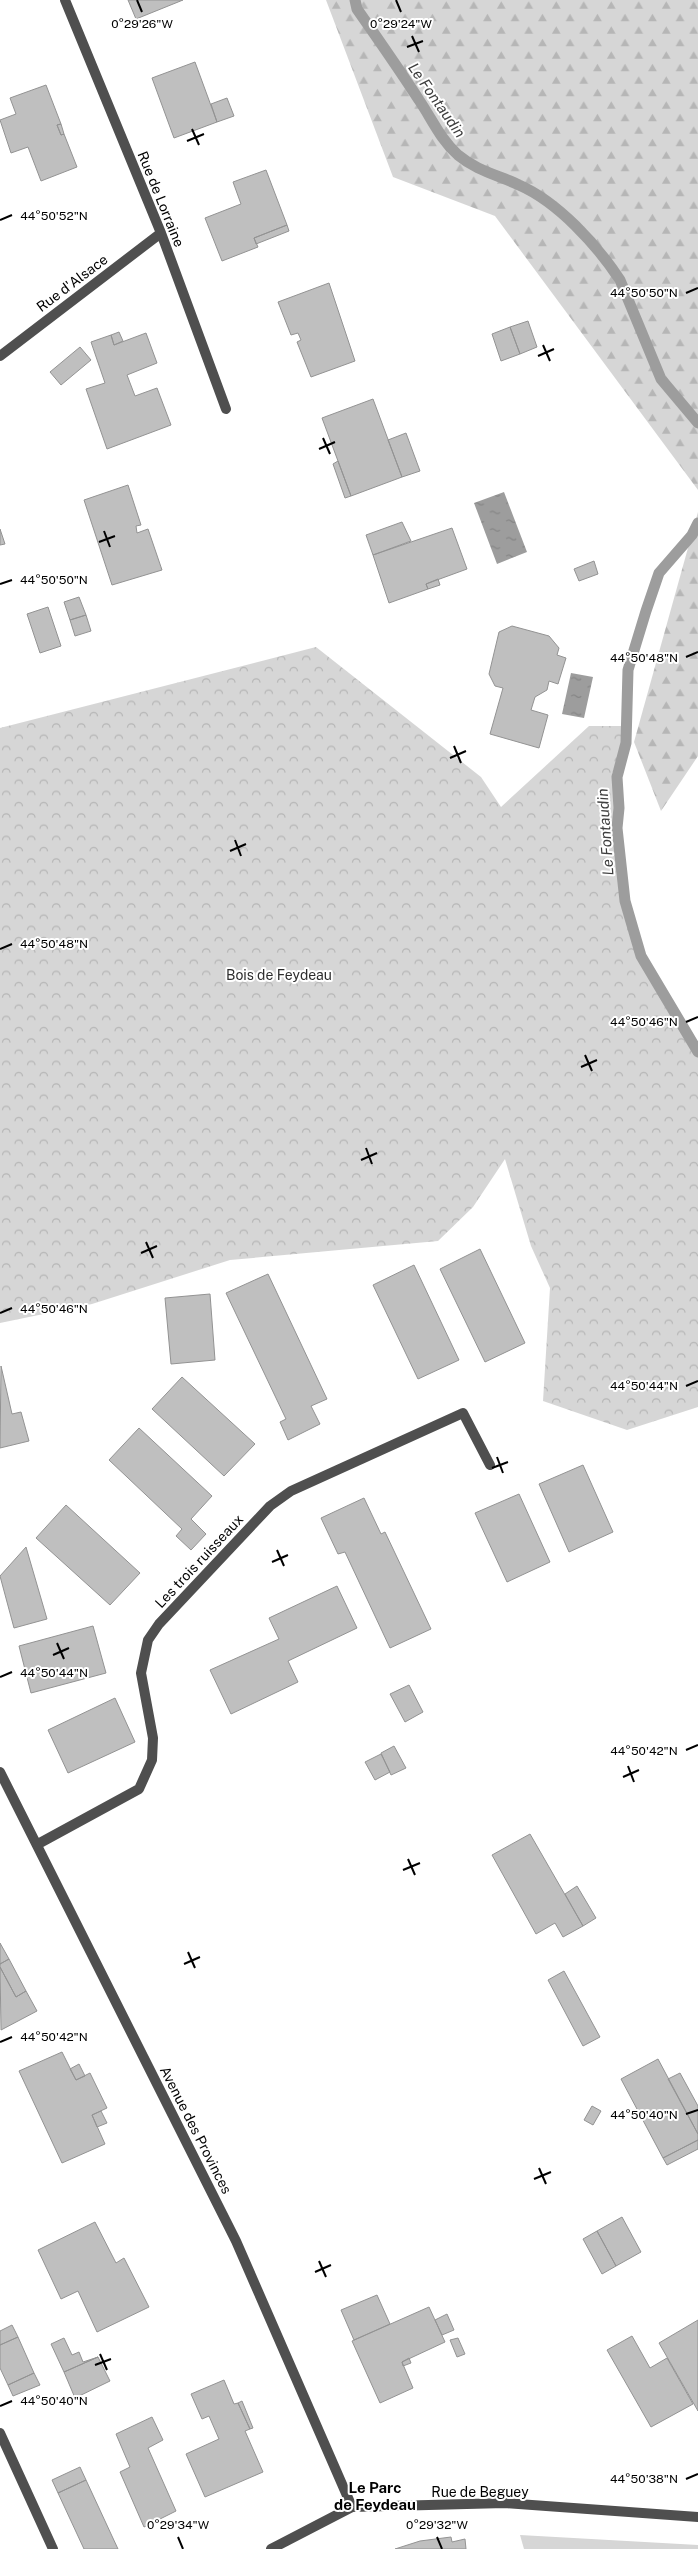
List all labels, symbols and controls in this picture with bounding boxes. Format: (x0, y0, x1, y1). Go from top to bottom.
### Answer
text: 0°29'26"W (111, 17, 173, 31)
text: 0°29'24"W (370, 17, 432, 31)
water label: Le Fontaudin (405, 59, 469, 141)
street label: Rue de Lorraine (135, 149, 188, 249)
text: 44°50'52"N (20, 209, 88, 223)
street label: Rue d'Alsace (33, 251, 111, 315)
text: 44°50'50"N (610, 286, 678, 300)
text: 44°50'50"N (20, 573, 88, 587)
text: 44°50'48"N (610, 651, 678, 665)
water label: Le Fontaudin (593, 788, 617, 876)
text: 44°50'48"N (20, 937, 88, 951)
park label: Bois de Feydeau (226, 967, 332, 983)
text: 44°50'46"N (610, 1015, 678, 1029)
text: 44°50'46"N (20, 1302, 88, 1316)
text: 44°50'44"N (610, 1379, 678, 1393)
street label: Les trois ruisseaux (152, 1511, 246, 1611)
text: 44°50'44"N (20, 1666, 88, 1680)
text: 44°50'42"N (610, 1744, 678, 1758)
text: 44°50'42"N (20, 2030, 88, 2044)
street label: Avenue des Provinces (157, 2063, 235, 2197)
text: 44°50'40"N (610, 2108, 678, 2122)
text: 44°50'40"N (20, 2394, 88, 2408)
text: 44°50'38"N (610, 2472, 678, 2486)
district label: Le Parc de Feydeau (334, 2479, 416, 2513)
street label: Rue de Beguey (431, 2484, 529, 2500)
text: 0°29'34"W (147, 2518, 210, 2532)
text: 0°29'32"W (406, 2518, 468, 2532)

